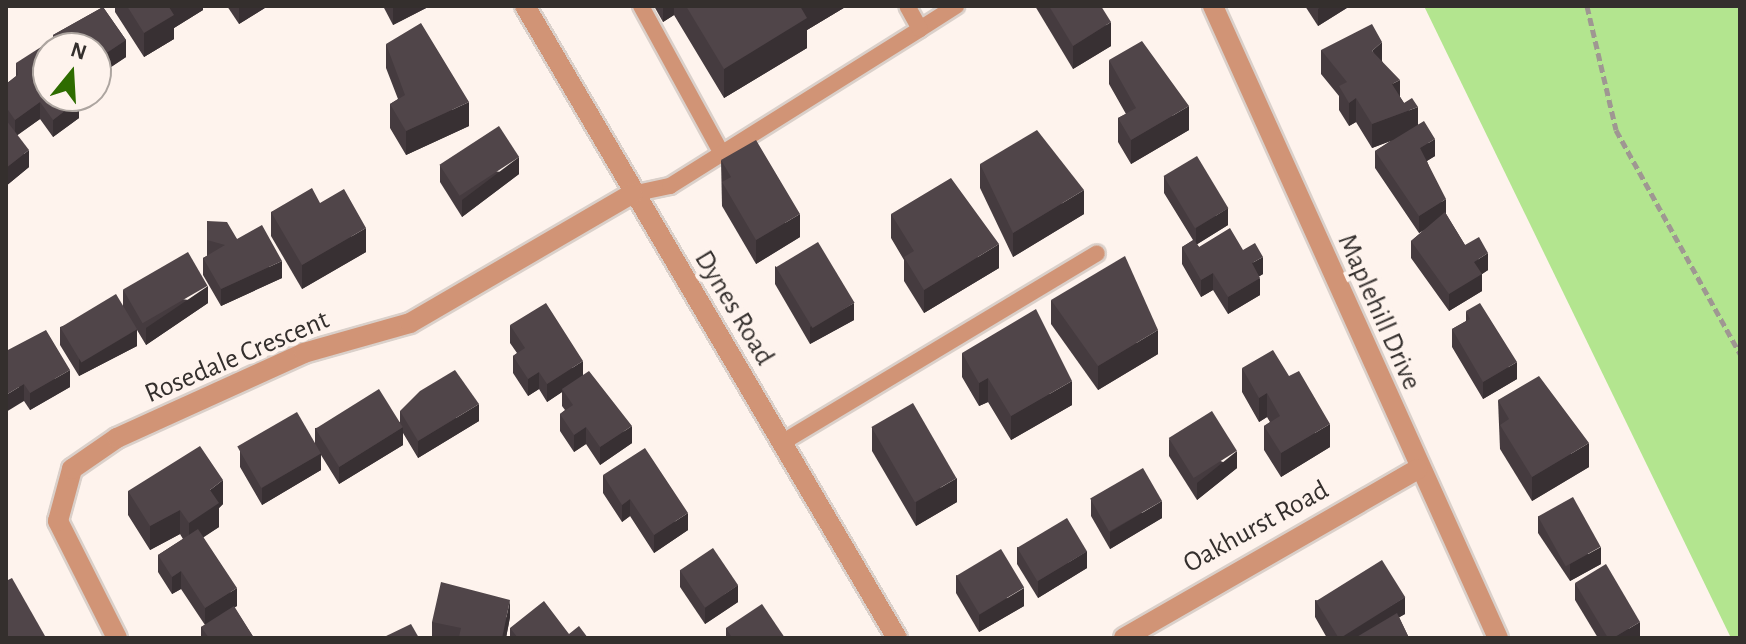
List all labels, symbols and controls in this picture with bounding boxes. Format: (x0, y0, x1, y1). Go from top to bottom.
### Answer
north arrow (32, 32, 112, 112)
text: N (68, 38, 89, 64)
street label: Maplehill Drive (1330, 229, 1428, 395)
street label: Dynes Road (687, 244, 781, 372)
street label: Rosedale Crescent (140, 303, 334, 411)
street label: Oakhurst Road (1178, 473, 1334, 581)

